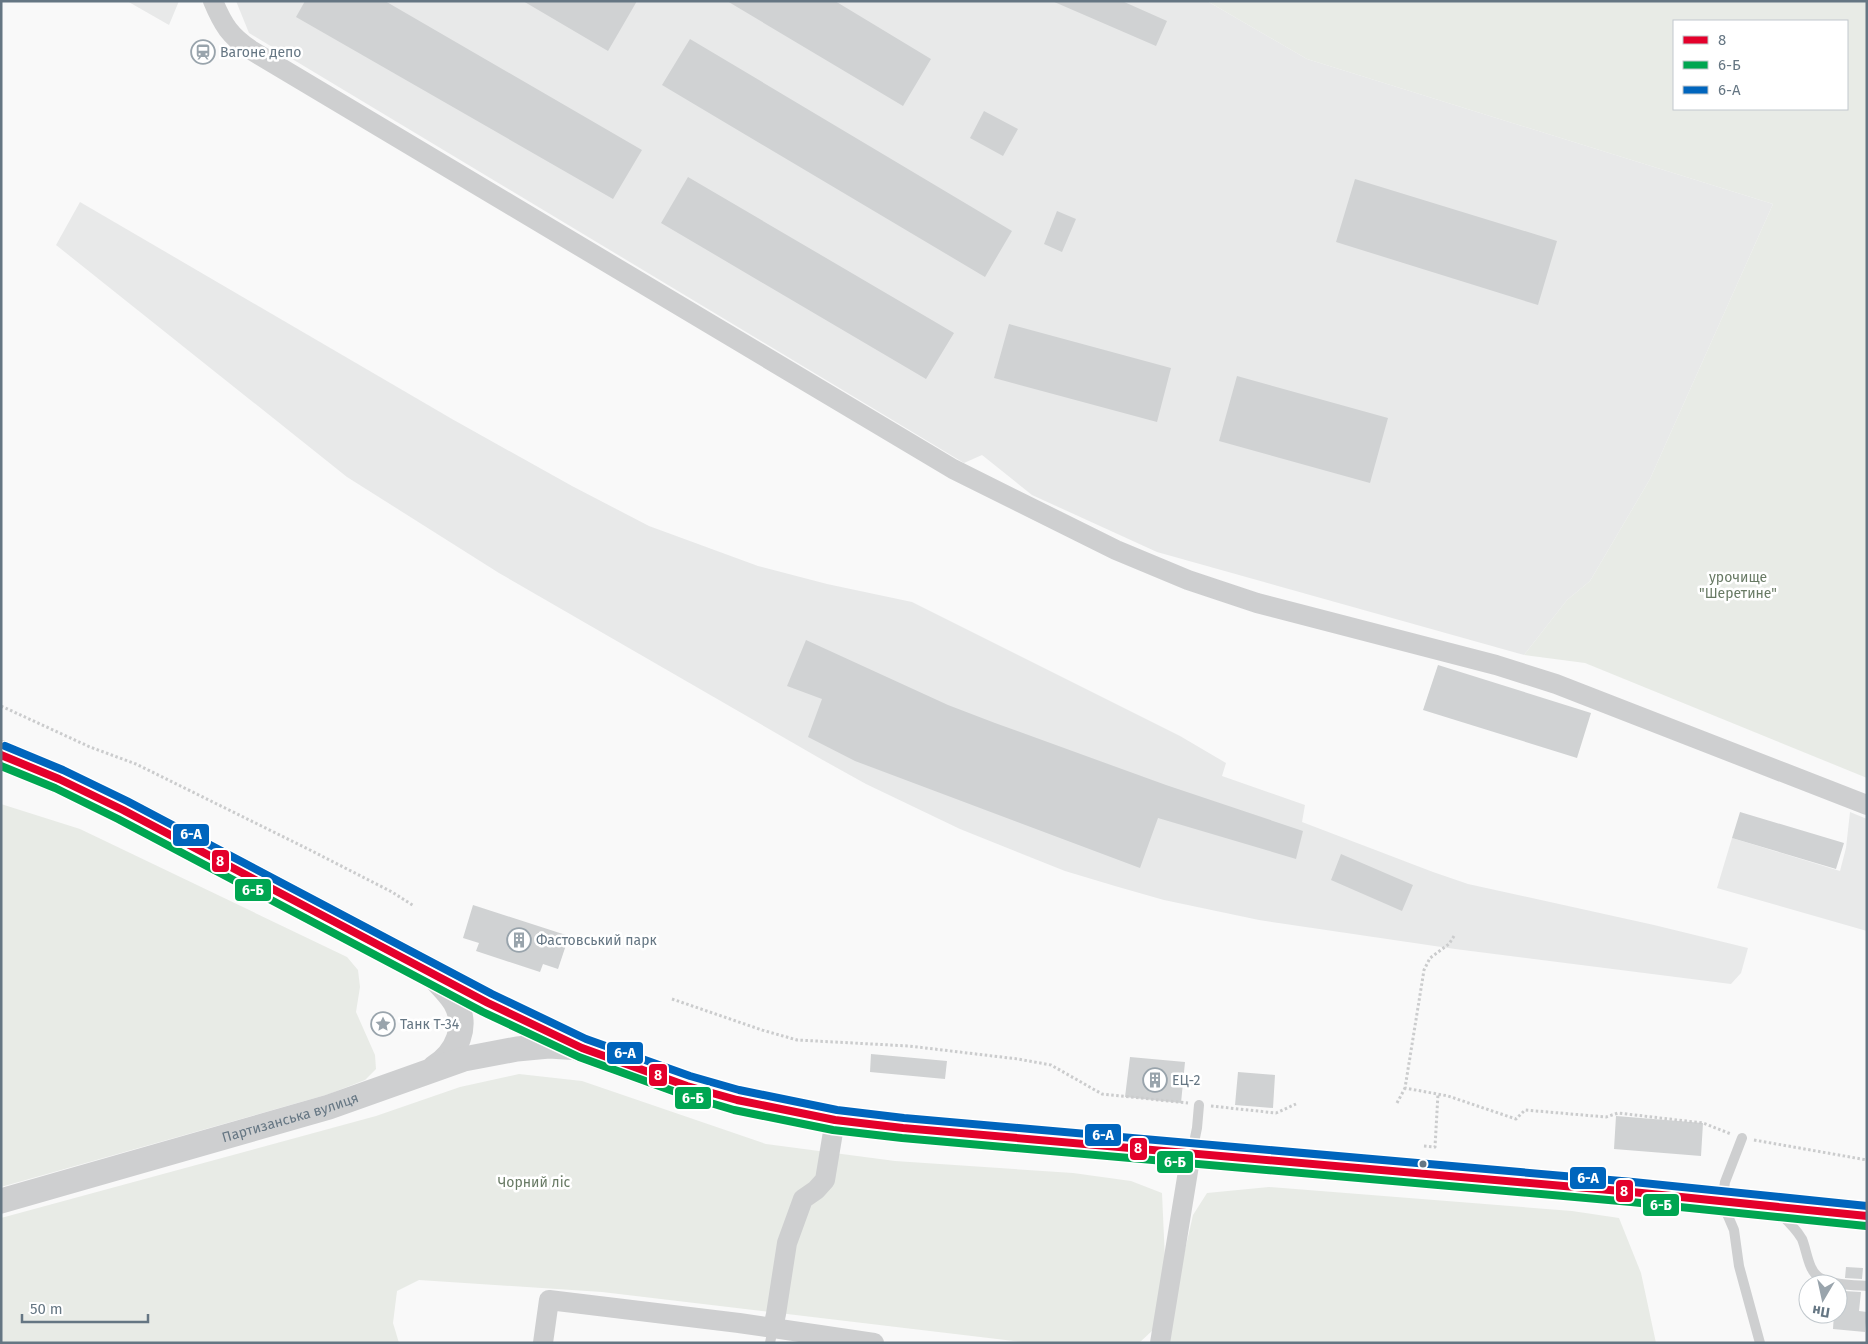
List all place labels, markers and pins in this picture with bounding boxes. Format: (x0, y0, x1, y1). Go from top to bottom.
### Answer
station icon: Вагоне депо (190, 39, 216, 65)
place label: Вагоне депо (220, 44, 301, 61)
building icon: Фастовський парк (506, 927, 532, 953)
place label: Фастовський парк (536, 932, 658, 949)
place icon: Танк Т-34 (370, 1011, 396, 1037)
place label: Танк Т-34 (400, 1016, 460, 1033)
building icon: ЕЦ-2 (1142, 1067, 1168, 1093)
place label: ЕЦ-2 (1172, 1072, 1200, 1089)
unlabelled marker (1418, 1159, 1428, 1169)

